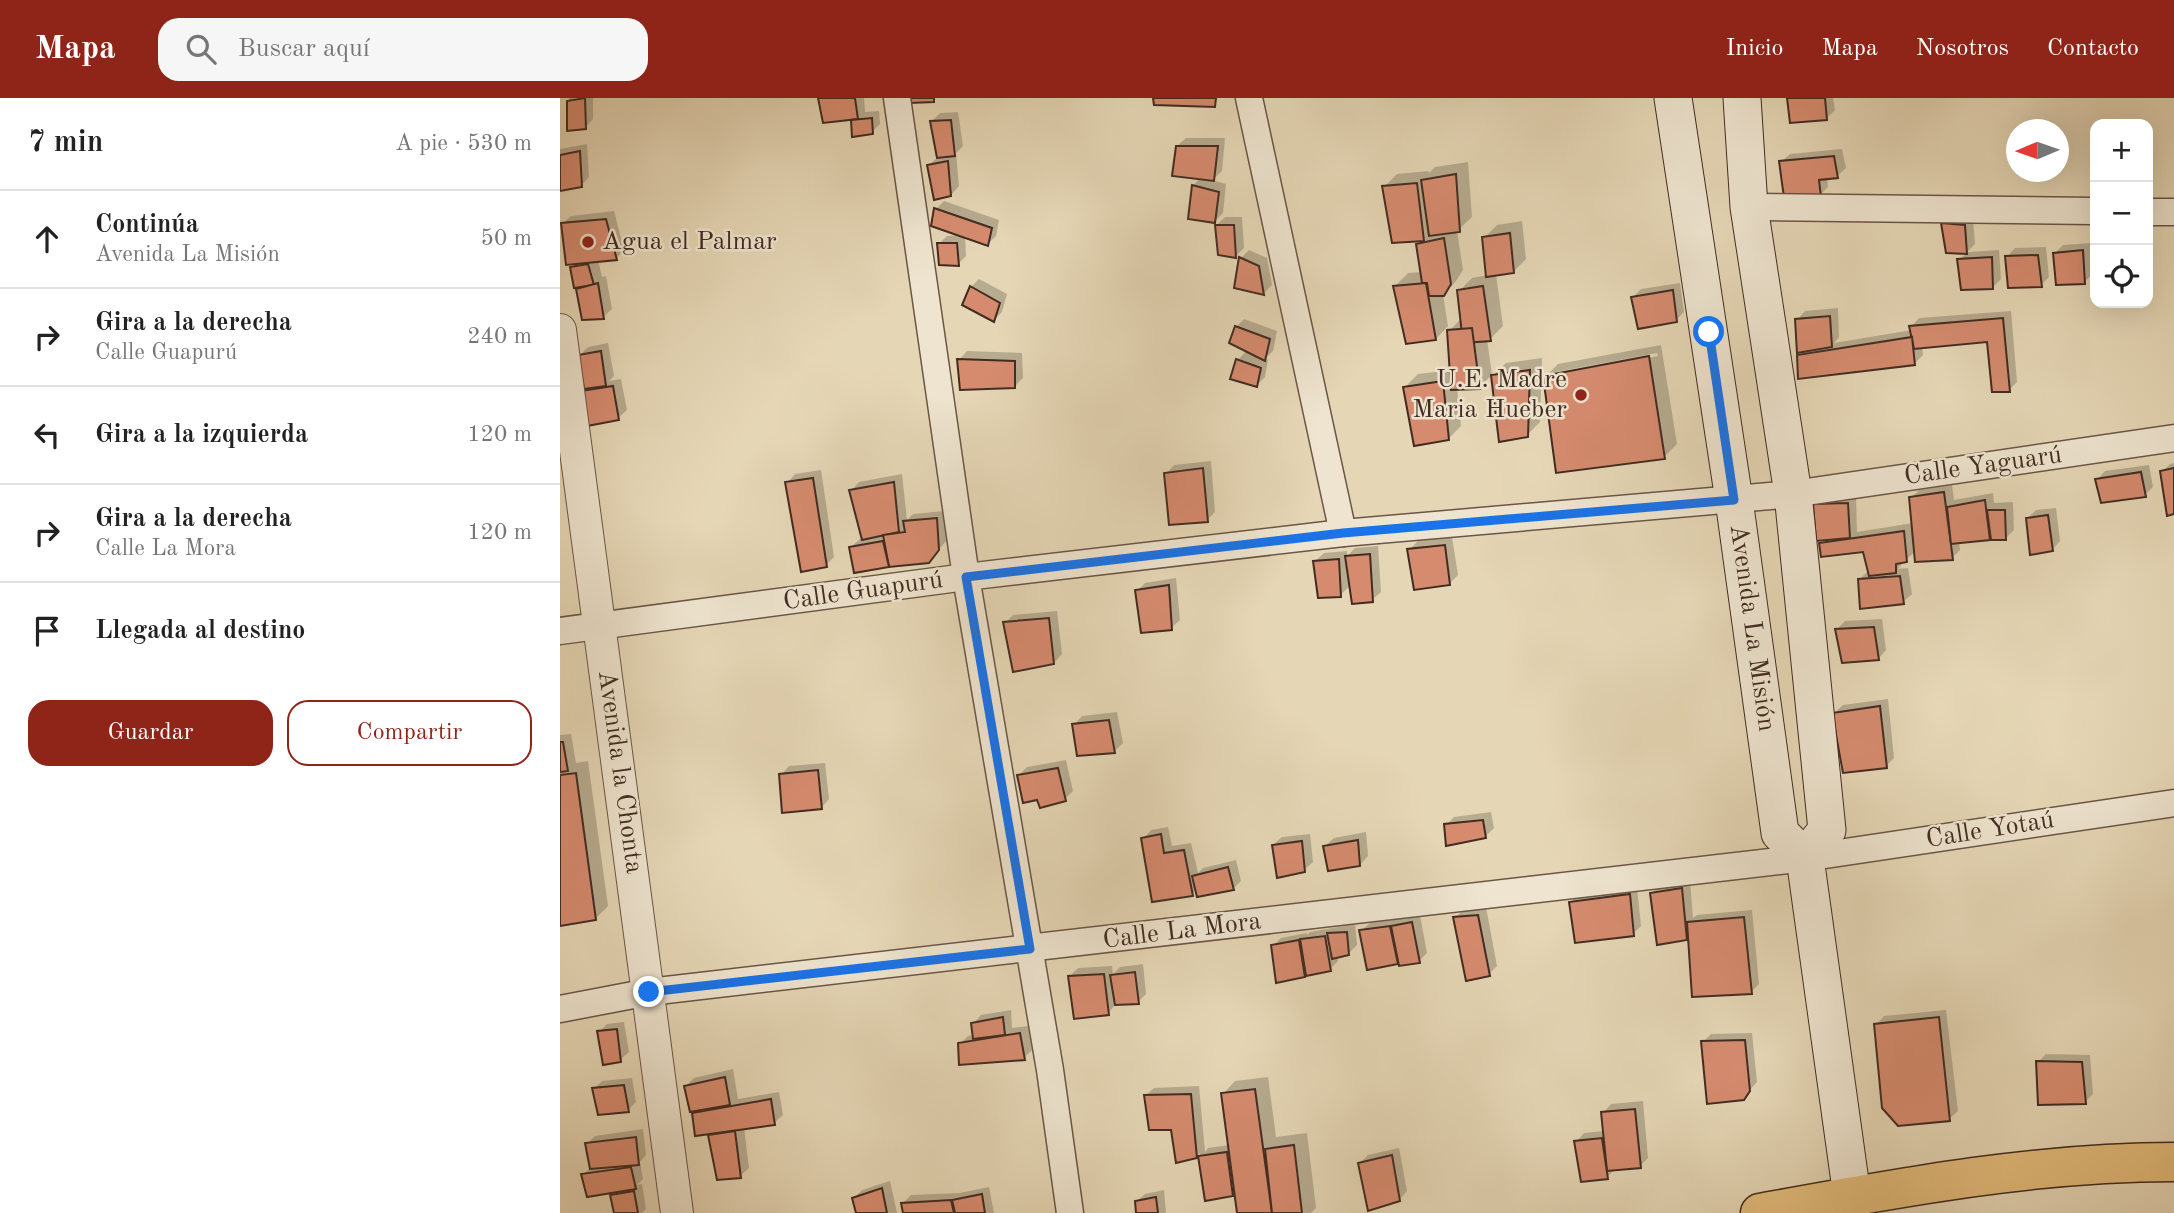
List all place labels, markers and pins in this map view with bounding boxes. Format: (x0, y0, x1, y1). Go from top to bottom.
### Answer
place label: Agua el Palmar (602, 229, 777, 255)
marker: Agua el Palmar (580, 234, 596, 250)
place label: U.E. Madre Maria Hueber (1412, 367, 1567, 423)
marker: U.E. Madre Maria Hueber (1573, 387, 1589, 403)

